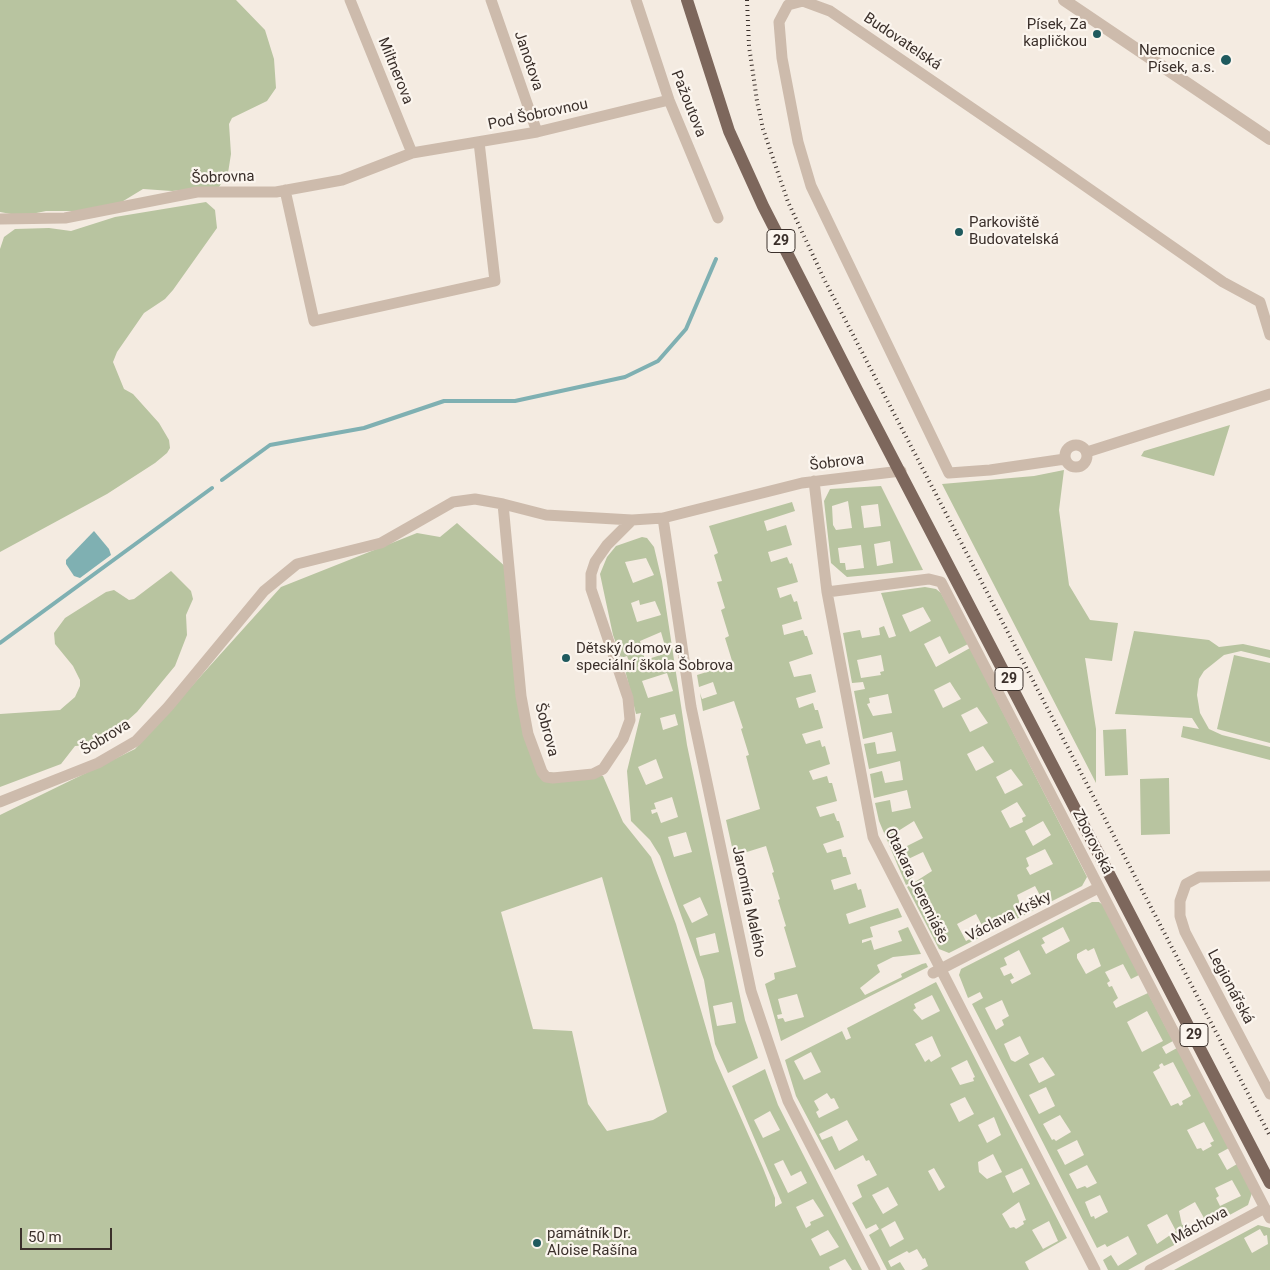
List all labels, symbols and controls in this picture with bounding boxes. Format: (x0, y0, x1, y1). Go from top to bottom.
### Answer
street label: Budovatelská (860, 9, 944, 75)
place label: Písek, Za kapličkou (1023, 16, 1087, 51)
marker: Písek, Za kapličkou (1091, 28, 1103, 40)
street label: Janotova (509, 29, 547, 93)
street label: Miltnerova (374, 35, 416, 107)
place label: Nemocnice Písek, a.s. (1139, 42, 1215, 77)
marker: Nemocnice Písek, a.s. (1219, 53, 1233, 67)
street label: Pažoutova (667, 68, 709, 140)
street label: Pod Šobrovnou (486, 96, 590, 134)
street label: Šobrovna (191, 168, 255, 188)
place label: Parkoviště Budovatelská (969, 214, 1059, 249)
marker: Parkoviště Budovatelská (953, 226, 965, 238)
road number: 29 (767, 230, 795, 252)
street label: Šobrova (809, 451, 865, 475)
place label: Dětský domov a speciální škola Šobrova (576, 640, 733, 675)
marker: Dětský domov a speciální škola Šobrova (560, 652, 572, 664)
road number: 29 (995, 668, 1023, 691)
street label: Šobrova (530, 701, 562, 759)
street label: Šobrova (78, 716, 134, 760)
street label: Zborovská (1068, 807, 1116, 877)
street label: Otakara Jeremiáše (880, 826, 952, 946)
street label: Jaromíra Malého (727, 845, 769, 959)
street label: Václava Kršky (964, 888, 1054, 946)
street label: Legionářská (1203, 947, 1257, 1027)
road number: 29 (1180, 1024, 1208, 1046)
street label: Máchova (1169, 1204, 1231, 1248)
scale bar (22, 1218, 115, 1250)
place label: památník Dr. Aloise Rašína (547, 1225, 637, 1260)
text: 50 m (28, 1228, 62, 1246)
marker: památník Dr. Aloise Rašína (531, 1237, 543, 1249)

